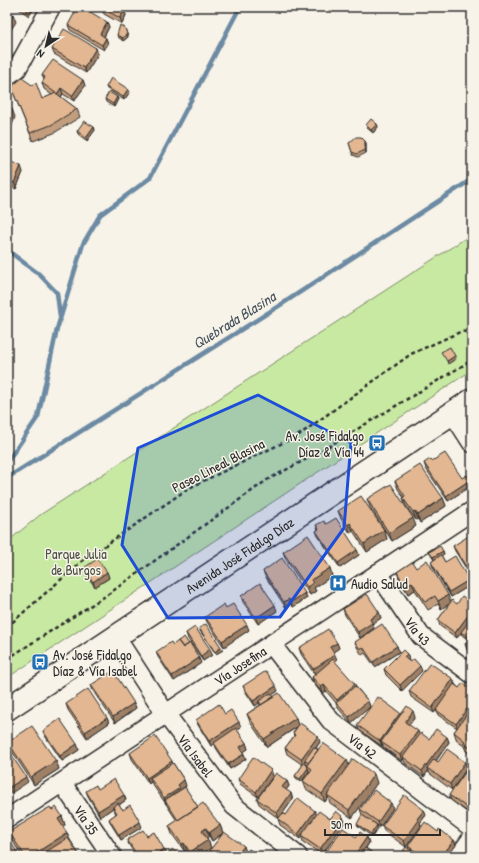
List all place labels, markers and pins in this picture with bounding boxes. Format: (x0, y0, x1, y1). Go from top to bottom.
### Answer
place label: Av. José Fidalgo Díaz & Vía 44 (285, 426, 364, 461)
bus stop icon: Av. José Fidalgo Díaz & Vía 44 (367, 433, 387, 453)
hospital icon: Audio Salud (328, 573, 348, 593)
place label: Audio Salud (351, 574, 408, 593)
place label: Av. José Fidalgo Díaz & Vía Isabel (53, 645, 137, 680)
bus stop icon: Av. José Fidalgo Díaz & Vía Isabel (30, 652, 50, 672)

